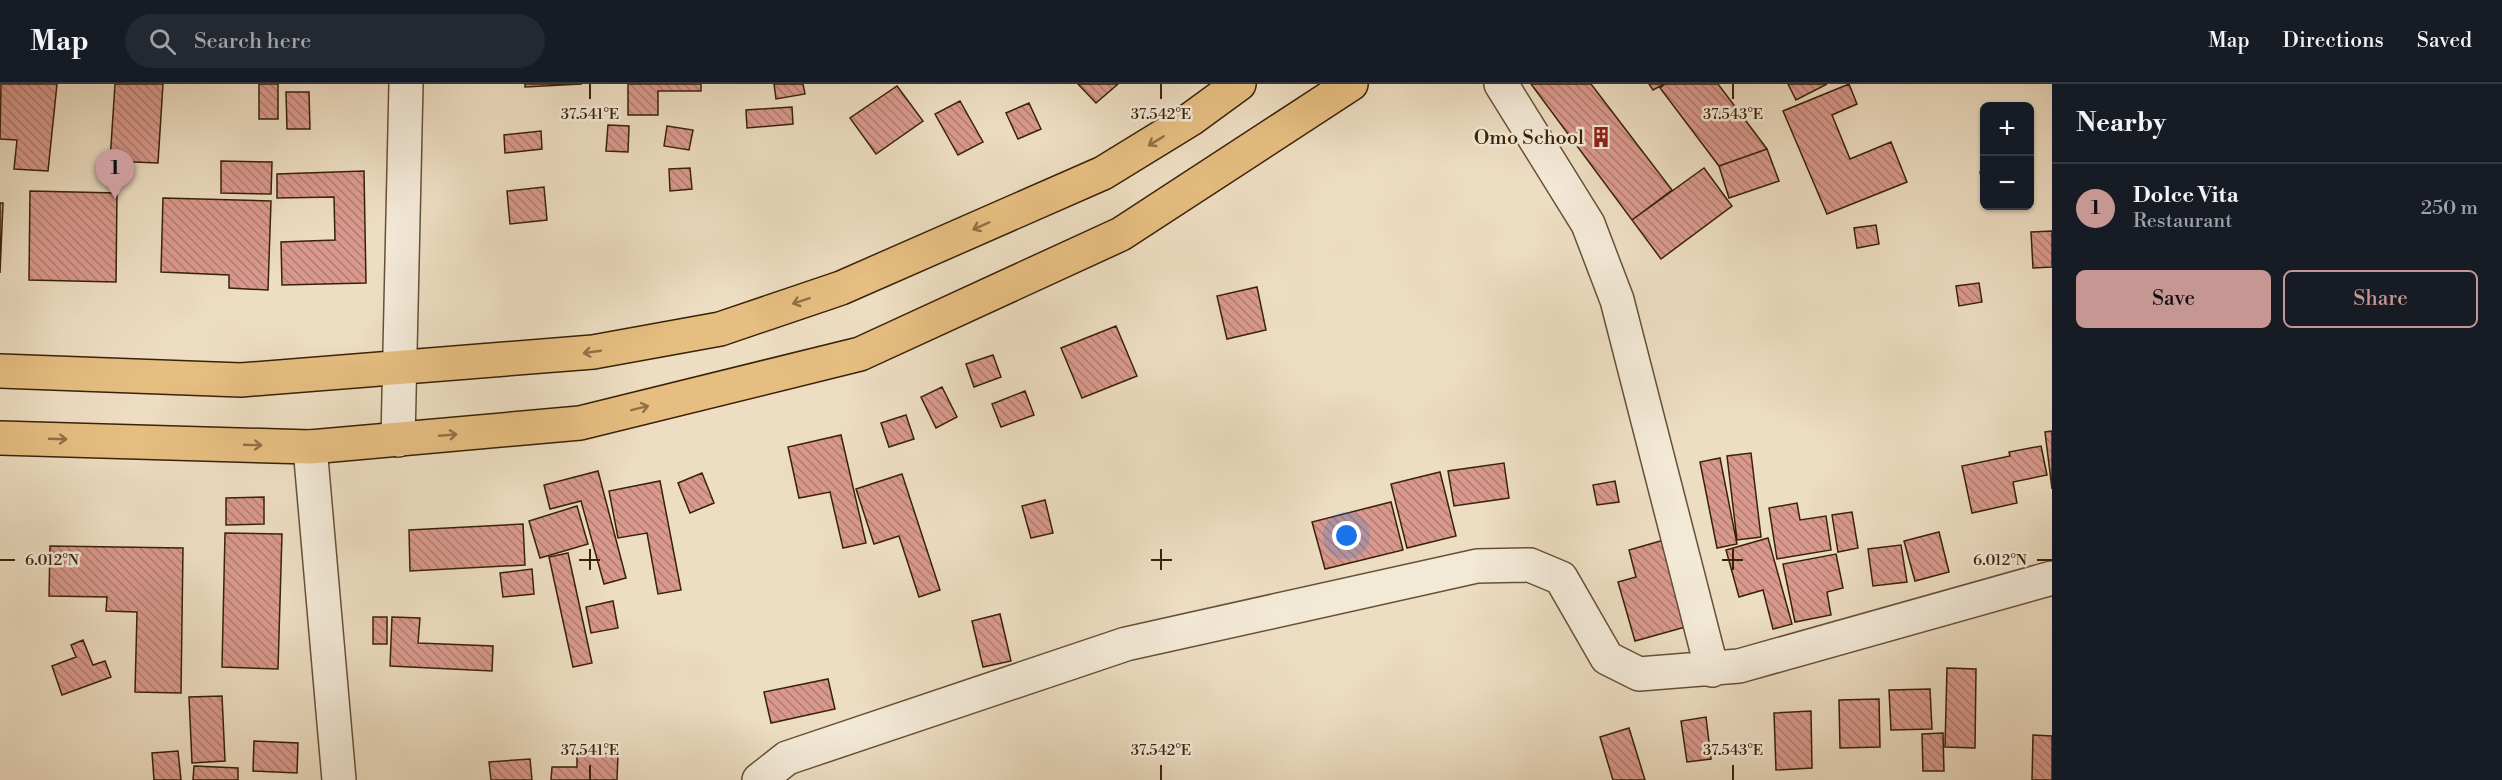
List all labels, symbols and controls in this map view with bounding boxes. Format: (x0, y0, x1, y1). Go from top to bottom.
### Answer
search box (125, 14, 545, 68)
text: Map (30, 24, 89, 59)
icon: search (146, 25, 179, 58)
text: Search here (194, 28, 311, 55)
text: Map (2208, 28, 2250, 54)
text: Directions (2283, 28, 2384, 54)
text: Saved (2417, 28, 2472, 54)
map controls (1980, 102, 2034, 210)
button: + (1980, 102, 2034, 156)
text: 37.541°E (561, 105, 619, 124)
text: 37.542°E (1131, 105, 1191, 124)
text: 37.543°E (1703, 105, 1763, 124)
text: Nearby (2076, 107, 2166, 139)
building icon: Omo School (1589, 125, 1613, 149)
place label: Omo School (1474, 126, 1584, 151)
one-way arrow (1148, 135, 1165, 147)
pin: 1 (96, 150, 134, 199)
button: − (1980, 156, 2034, 210)
text: Dolce Vita (2133, 182, 2239, 209)
text: 1 (2091, 196, 2100, 221)
text: 250 m (2421, 196, 2478, 221)
text: Restaurant (2133, 209, 2232, 234)
one-way arrow (973, 221, 991, 233)
button: Save (2076, 270, 2271, 328)
button: Share (2283, 270, 2478, 328)
one-way arrow (792, 297, 811, 308)
one-way arrow (582, 347, 602, 358)
one-way arrow (631, 402, 650, 414)
one-way arrow (437, 429, 457, 440)
one-way arrow (48, 434, 68, 445)
one-way arrow (243, 440, 263, 451)
your location (1332, 521, 1361, 550)
text: 6.012°N (25, 551, 79, 570)
text: 6.012°N (1973, 551, 2027, 570)
text: 37.541°E (561, 741, 619, 760)
text: 37.542°E (1131, 741, 1191, 760)
text: 37.543°E (1703, 741, 1763, 760)

